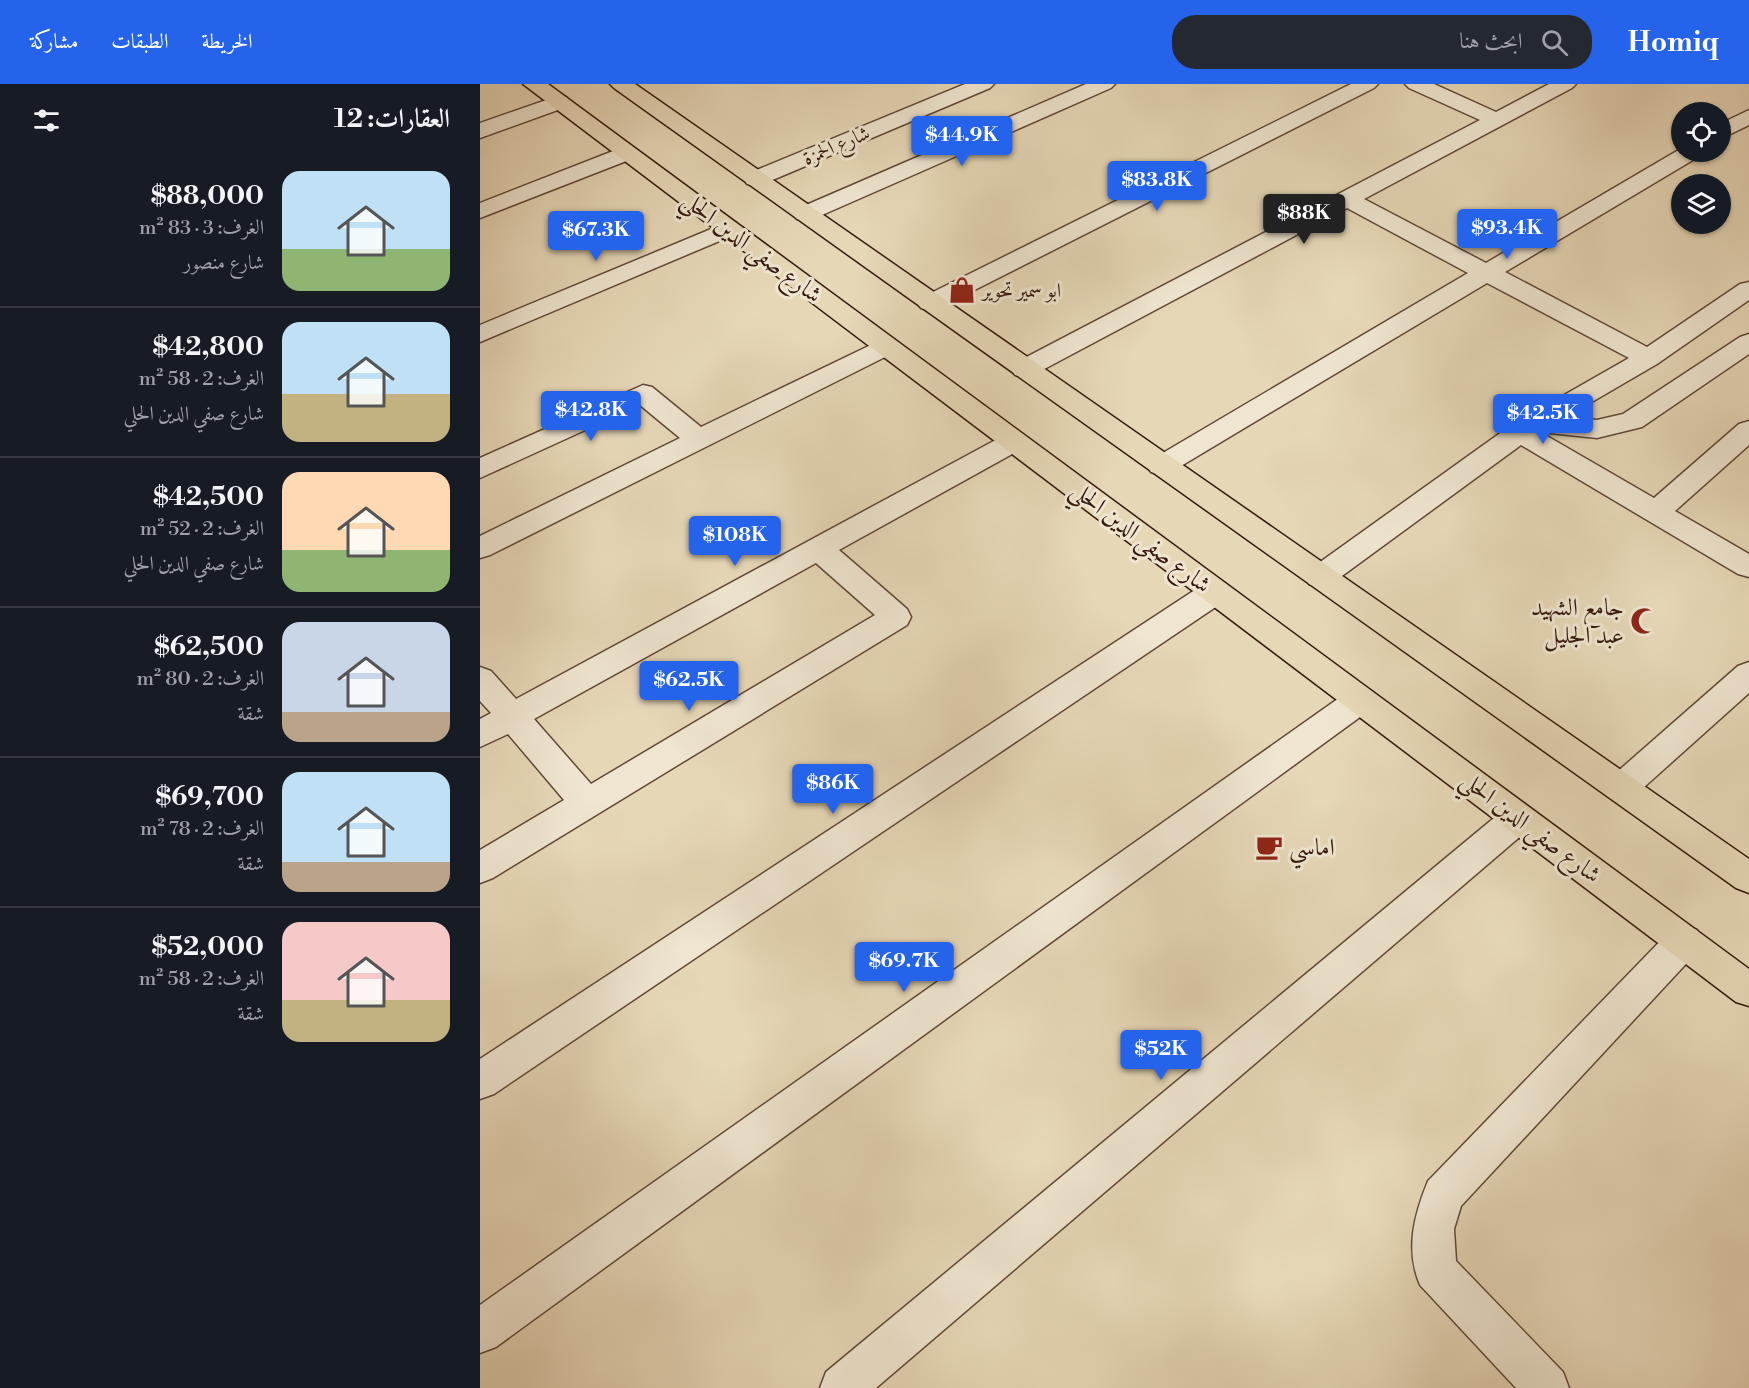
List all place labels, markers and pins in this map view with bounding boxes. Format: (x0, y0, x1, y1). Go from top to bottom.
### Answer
pin: $44.9K (913, 116, 1011, 167)
pin: $83.8K (1108, 161, 1206, 212)
pin: $88K (1268, 194, 1340, 245)
pin: $93.4K (1458, 209, 1556, 260)
pin: $67.3K (547, 211, 645, 262)
shop icon: ابو سمير تحوير (947, 275, 977, 305)
place label: ابو سمير تحوير (980, 279, 1061, 304)
pin: $42.8K (542, 391, 640, 442)
pin: $42.5K (1494, 394, 1592, 445)
pin: $108K (693, 516, 777, 567)
place label: جامع الشهيد عبد الجليل (1531, 593, 1624, 652)
mosque icon: جامع الشهيد عبد الجليل (1629, 606, 1659, 636)
pin: $62.5K (640, 661, 738, 712)
pin: $86K (797, 764, 869, 815)
cafe icon: اماسي (1254, 832, 1284, 862)
place label: اماسي (1289, 833, 1335, 869)
pin: $69.7K (855, 942, 953, 993)
pin: $52K (1125, 1030, 1197, 1081)

